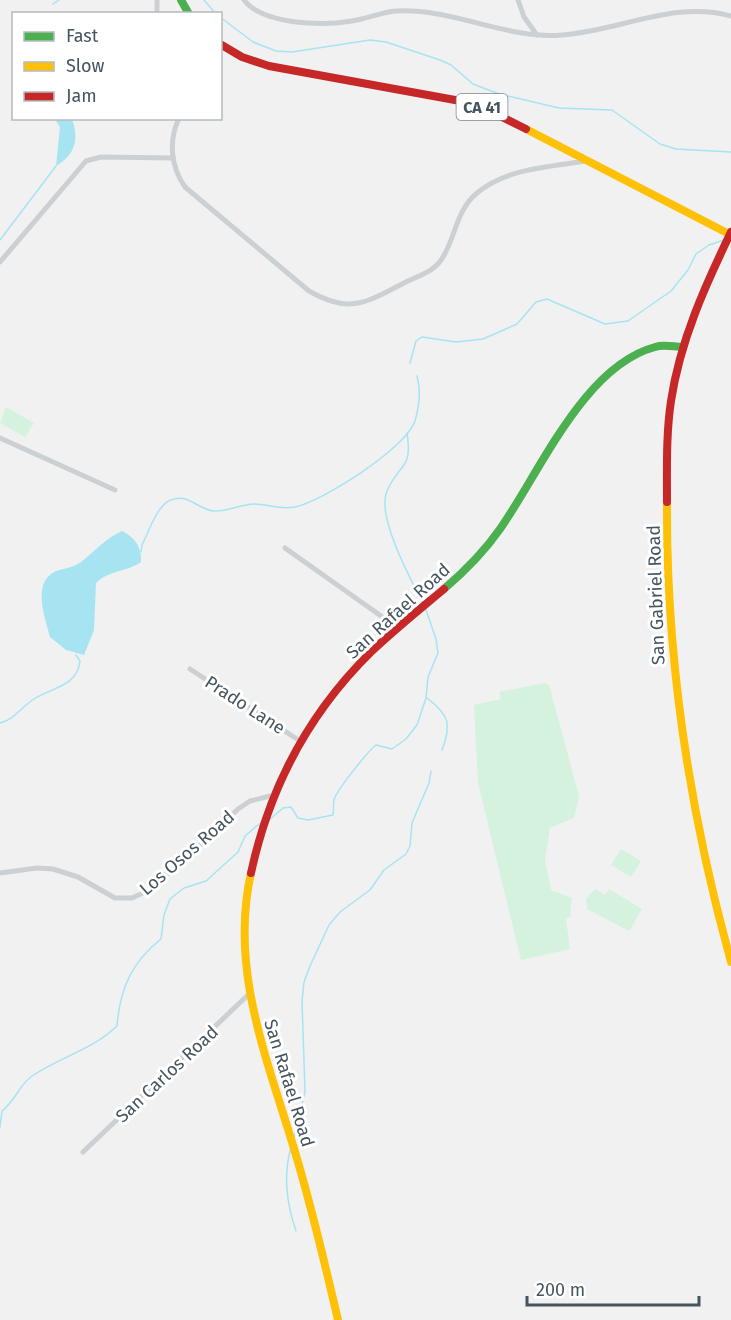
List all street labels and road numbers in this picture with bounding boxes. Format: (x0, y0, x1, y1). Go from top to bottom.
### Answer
road number: CA 41 (456, 94, 508, 120)
street label: San Gabriel Road (643, 525, 669, 665)
street label: San Rafael Road (342, 559, 454, 663)
street label: Prado Lane (201, 671, 289, 739)
street label: Los Osos Road (135, 806, 239, 900)
street label: San Rafael Road (259, 1017, 319, 1149)
street label: San Carlos Road (111, 1021, 223, 1127)

